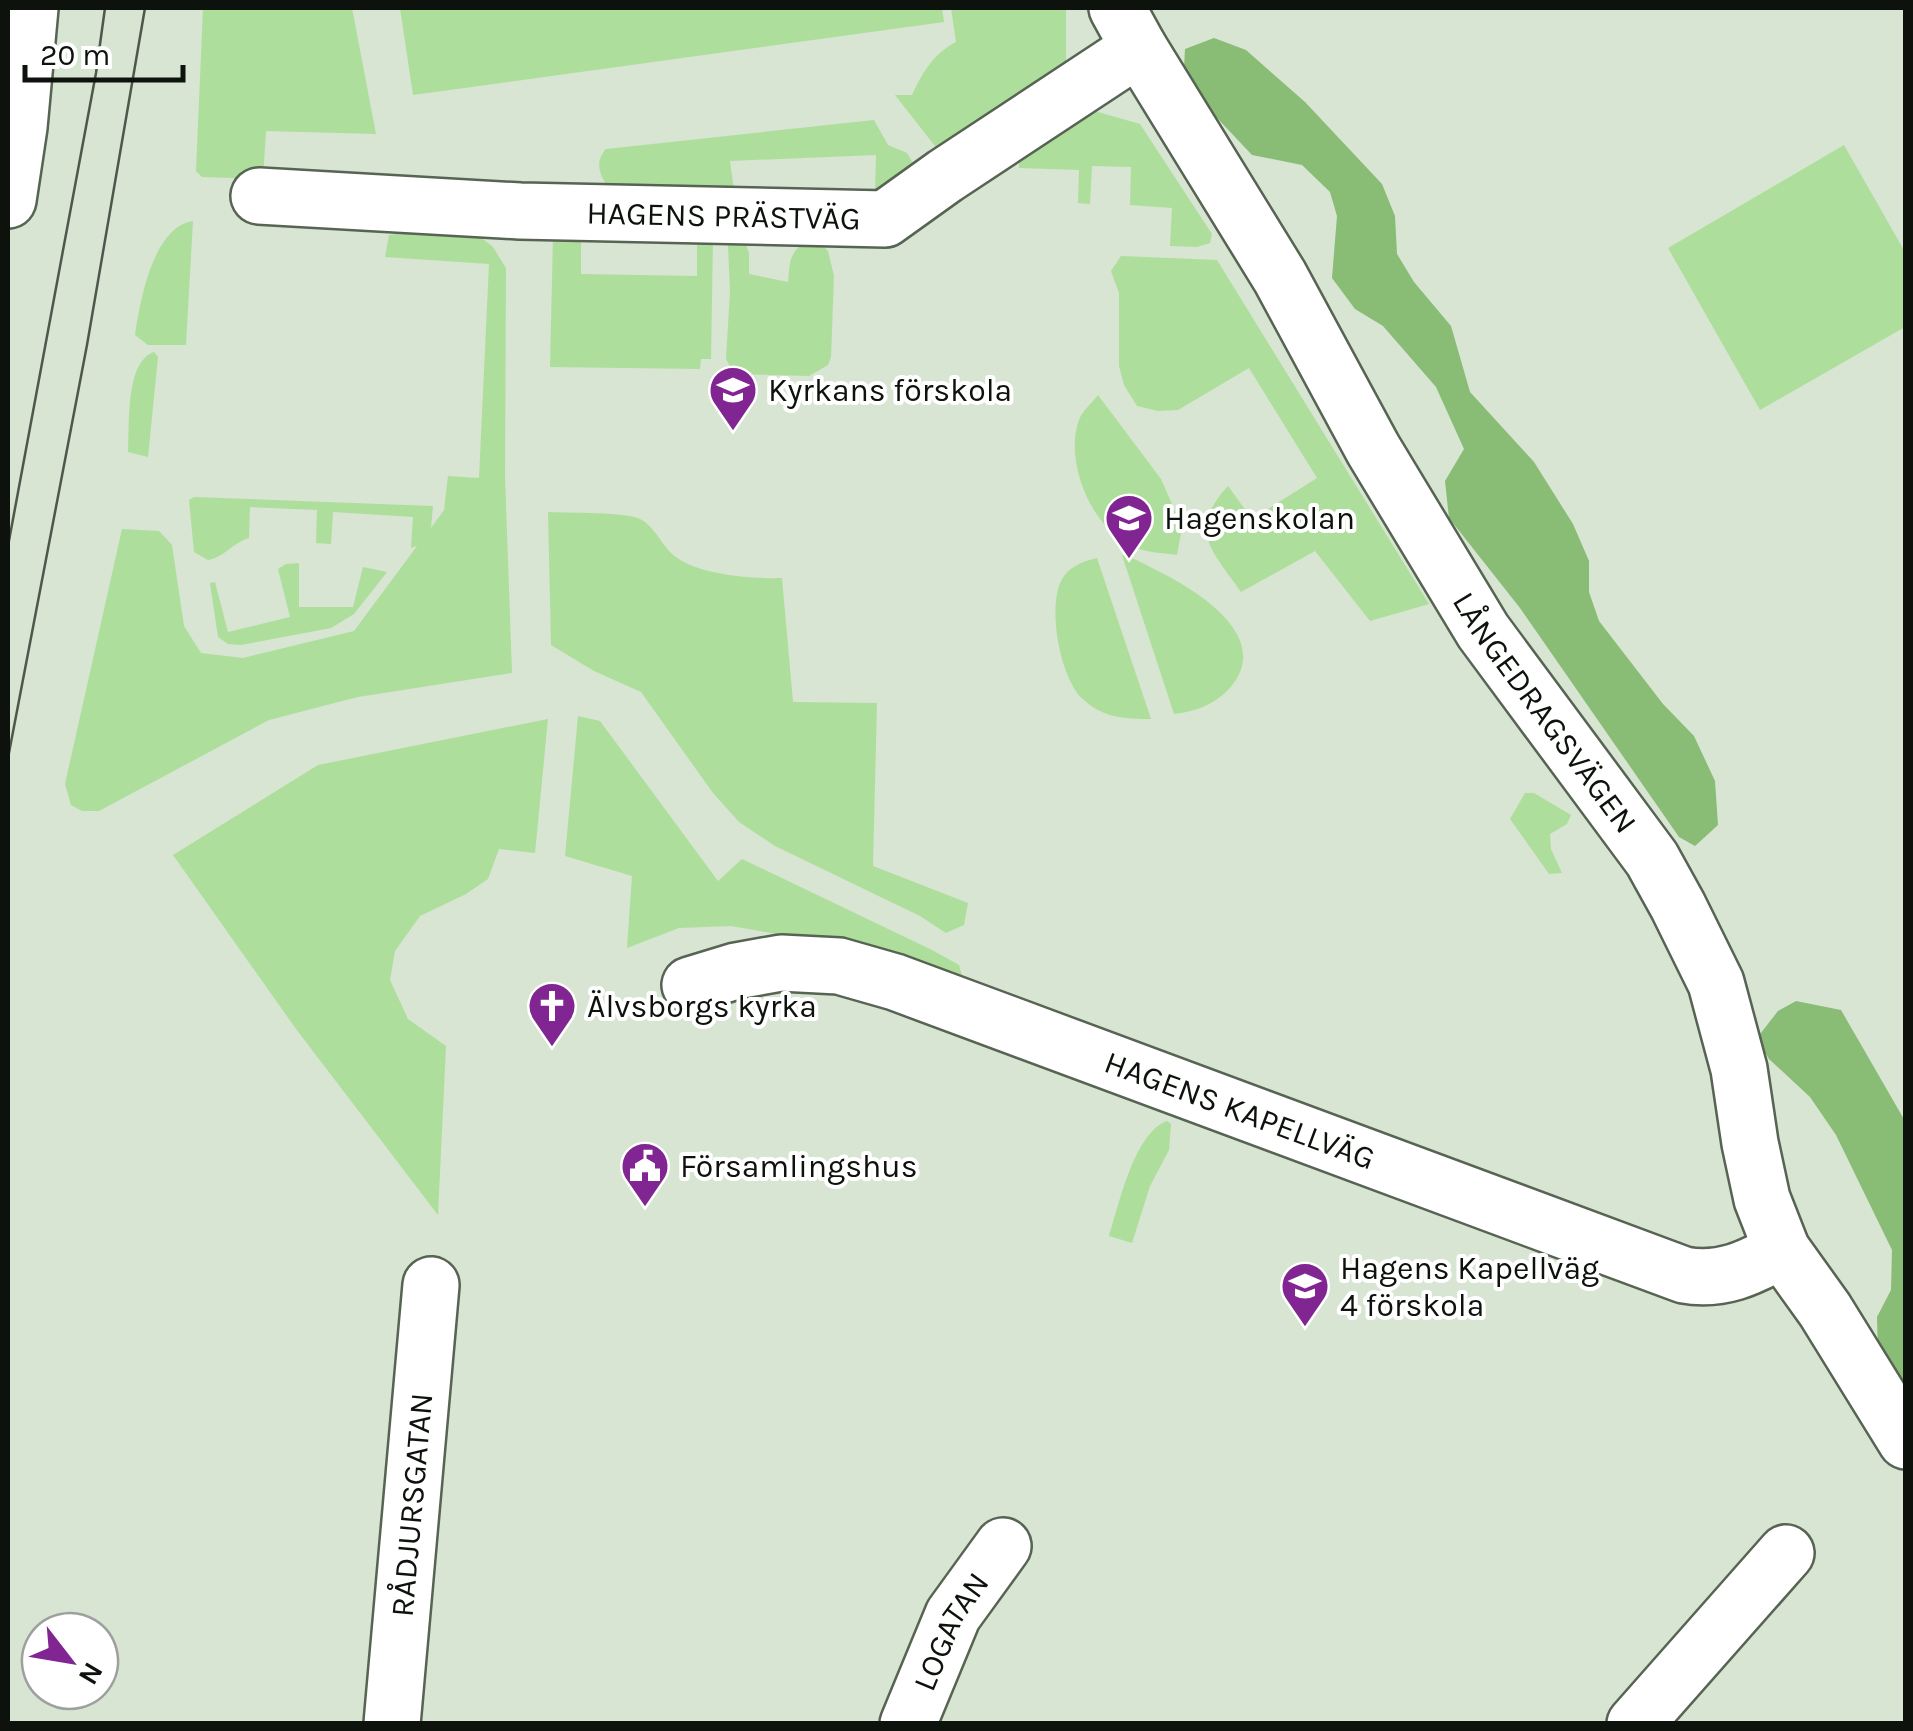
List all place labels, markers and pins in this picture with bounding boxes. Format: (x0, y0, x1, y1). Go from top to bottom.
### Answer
school or university icon: Kyrkans förskola (707, 364, 759, 432)
place label: Kyrkans förskola (768, 372, 1012, 409)
school or university icon: Hagenskolan (1103, 492, 1155, 560)
place label: Hagenskolan (1164, 500, 1355, 537)
church icon: Älvsborgs kyrka (526, 980, 578, 1048)
place label: Älvsborgs kyrka (587, 988, 817, 1025)
public building icon: Församlingshus (619, 1140, 671, 1208)
place label: Församlingshus (680, 1148, 918, 1185)
place label: Hagens Kapellväg 4 förskola (1340, 1250, 1599, 1324)
school or university icon: Hagens Kapellväg 4 förskola (1279, 1260, 1331, 1328)

